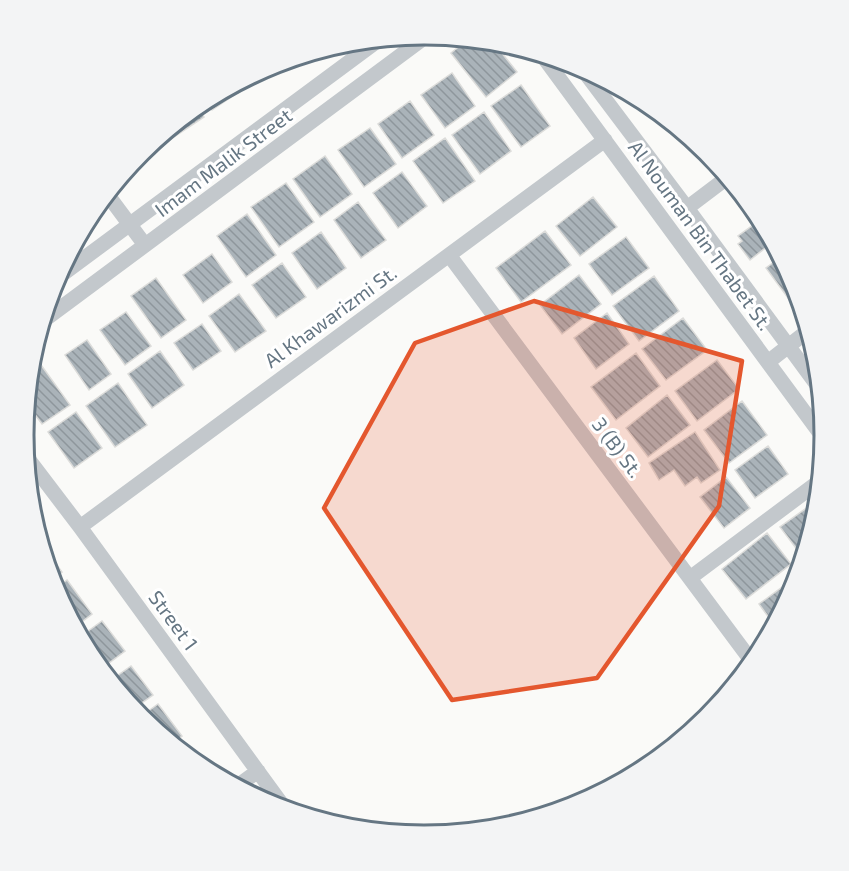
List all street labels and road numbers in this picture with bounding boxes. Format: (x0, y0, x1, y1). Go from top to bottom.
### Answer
street label: Imam Malik Street (150, 102, 296, 221)
street label: Al Nouman Bin Thabet St. (624, 136, 778, 334)
street label: Al Khawarizmi St. (259, 260, 401, 372)
street label: 3 (B) St. (588, 412, 648, 482)
street label: Street 1 (144, 585, 204, 655)

